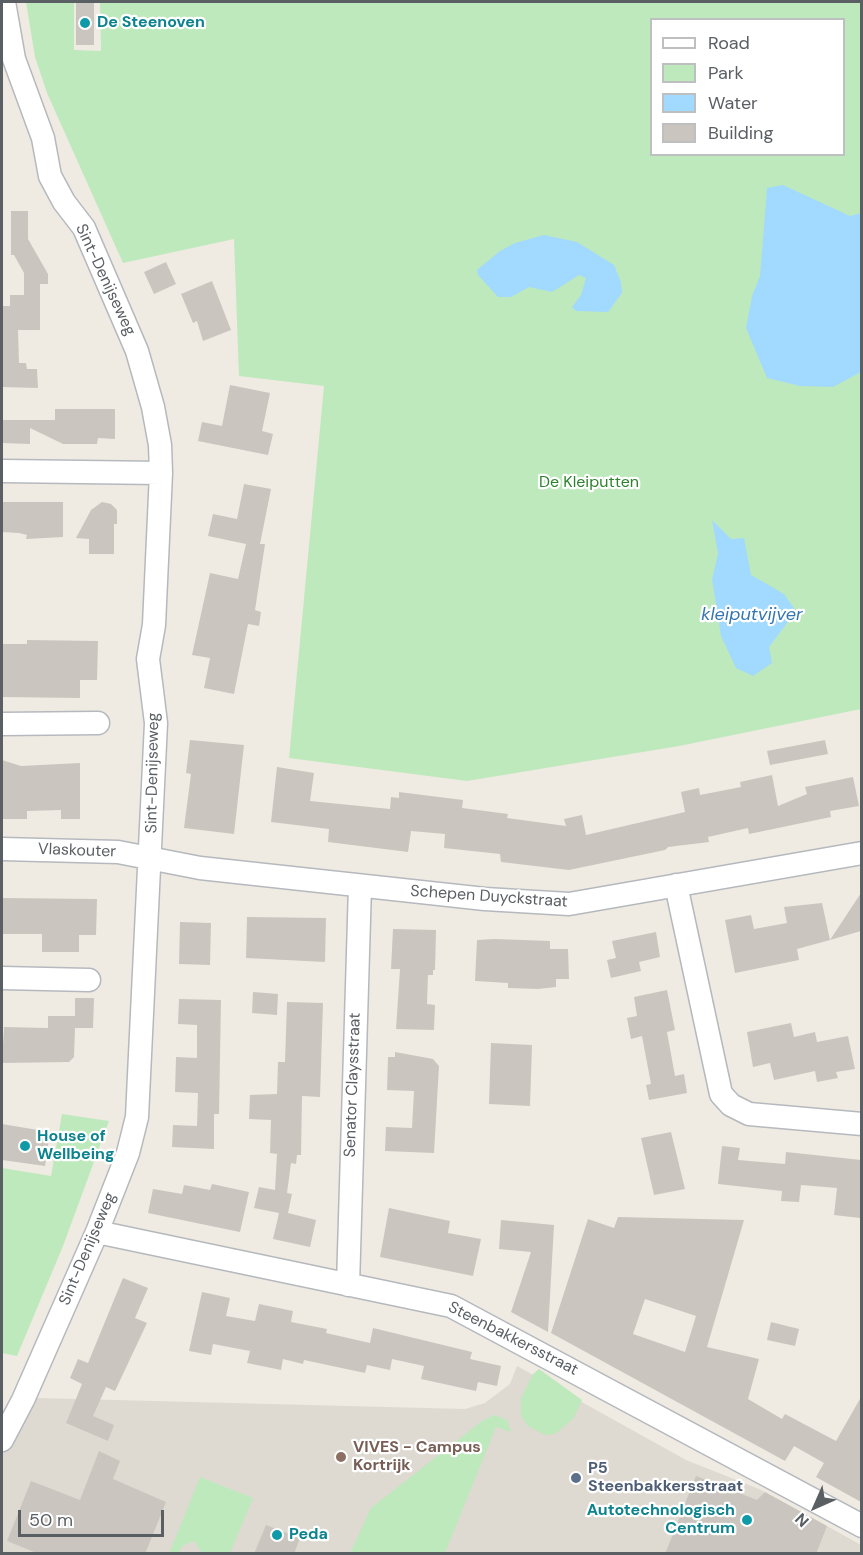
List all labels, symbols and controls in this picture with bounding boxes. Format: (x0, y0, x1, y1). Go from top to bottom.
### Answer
place label: De Steenoven (97, 13, 205, 33)
marker: De Steenoven (78, 16, 92, 30)
legend (650, 18, 845, 156)
text: Road (708, 31, 750, 55)
text: Park (708, 61, 744, 85)
text: Water (708, 91, 758, 115)
text: Building (708, 121, 773, 145)
street label: Sint-Denijseweg (71, 221, 139, 339)
park label: De Kleiputten (539, 473, 639, 493)
water label: kleiputvijver (701, 604, 803, 626)
street label: Sint-Denijseweg (142, 712, 164, 834)
street label: Vlaskouter (38, 840, 116, 862)
street label: Schepen Duyckstraat (410, 882, 568, 912)
street label: Senator Claysstraat (341, 1012, 365, 1158)
place label: House of Wellbeing (37, 1127, 115, 1165)
marker: House of Wellbeing (18, 1139, 32, 1153)
street label: Sint-Denijseweg (56, 1190, 120, 1308)
street label: Steenbakkersstraat (445, 1298, 581, 1380)
place label: VIVES - Campus Kortrijk (353, 1438, 481, 1476)
marker: VIVES - Campus Kortrijk (334, 1450, 348, 1464)
place label: P5 Steenbakkersstraat (588, 1459, 743, 1497)
marker: P5 Steenbakkersstraat (569, 1471, 583, 1485)
north arrow (785, 1477, 845, 1537)
scale bar (21, 1498, 166, 1536)
place label: Autotechnologisch Centrum (587, 1501, 735, 1539)
text: 50 m (29, 1508, 73, 1532)
text: N (790, 1509, 813, 1532)
marker: Autotechnologisch Centrum (740, 1513, 754, 1527)
place label: Peda (289, 1525, 328, 1545)
marker: Peda (270, 1528, 284, 1542)

